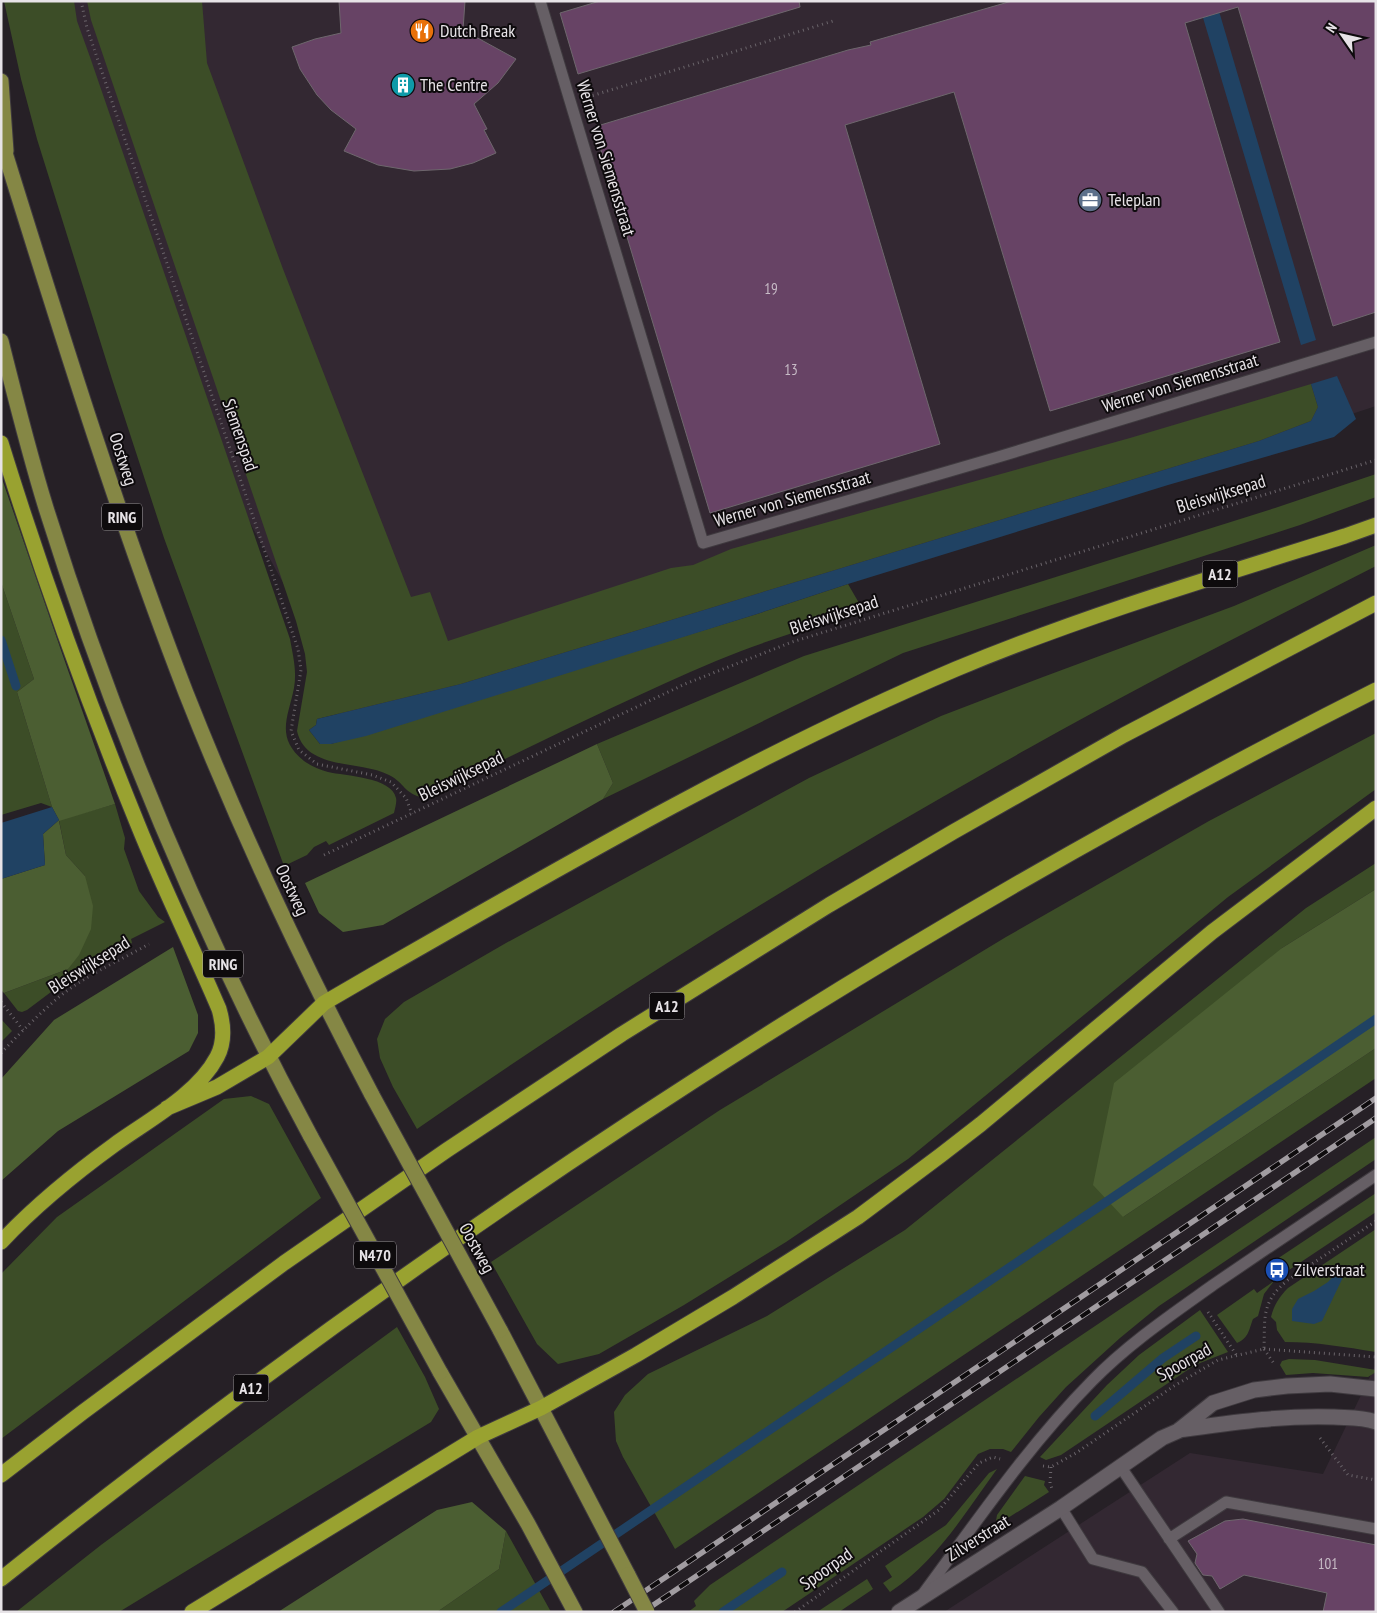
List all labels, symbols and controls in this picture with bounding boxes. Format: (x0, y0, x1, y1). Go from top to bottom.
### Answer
north arrow (1317, 10, 1367, 60)
restaurant icon: Dutch Break (409, 18, 435, 44)
place label: Dutch Break (440, 19, 515, 42)
text: N (1322, 20, 1341, 36)
building icon: The Centre (390, 72, 416, 98)
place label: The Centre (420, 73, 488, 96)
street label: Werner von Siemensstraat (572, 77, 641, 239)
office icon: Teleplan (1077, 187, 1103, 213)
place label: Teleplan (1108, 188, 1160, 211)
house number: 19 (764, 279, 778, 298)
street label: Werner von Siemensstraat (1099, 348, 1261, 417)
house number: 13 (784, 360, 798, 379)
street label: Siemenspad (217, 396, 264, 474)
street label: Oostweg (104, 430, 143, 488)
street label: Werner von Siemensstraat (711, 465, 873, 532)
street label: Bleiswijksepad (1174, 469, 1268, 518)
road number: RING (102, 504, 142, 530)
road number: A12 (1202, 560, 1238, 588)
street label: Bleiswijksepad (787, 589, 881, 640)
street label: Bleiswijksepad (414, 745, 507, 806)
street label: Oostweg (271, 860, 314, 919)
street label: Bleiswijksepad (44, 930, 134, 999)
road number: RING (203, 951, 243, 978)
road number: A12 (650, 992, 684, 1019)
street label: Oostweg (454, 1218, 501, 1277)
road number: N470 (354, 1242, 396, 1268)
bus stop icon: Zilverstraat (1264, 1257, 1290, 1283)
place label: Zilverstraat (1294, 1258, 1365, 1281)
street label: Spoorpad (1152, 1337, 1215, 1386)
road number: A12 (234, 1375, 268, 1402)
street label: Zilverstraat (942, 1509, 1014, 1566)
street label: Spoorpad (795, 1542, 856, 1595)
house number: 101 (1318, 1554, 1338, 1573)

